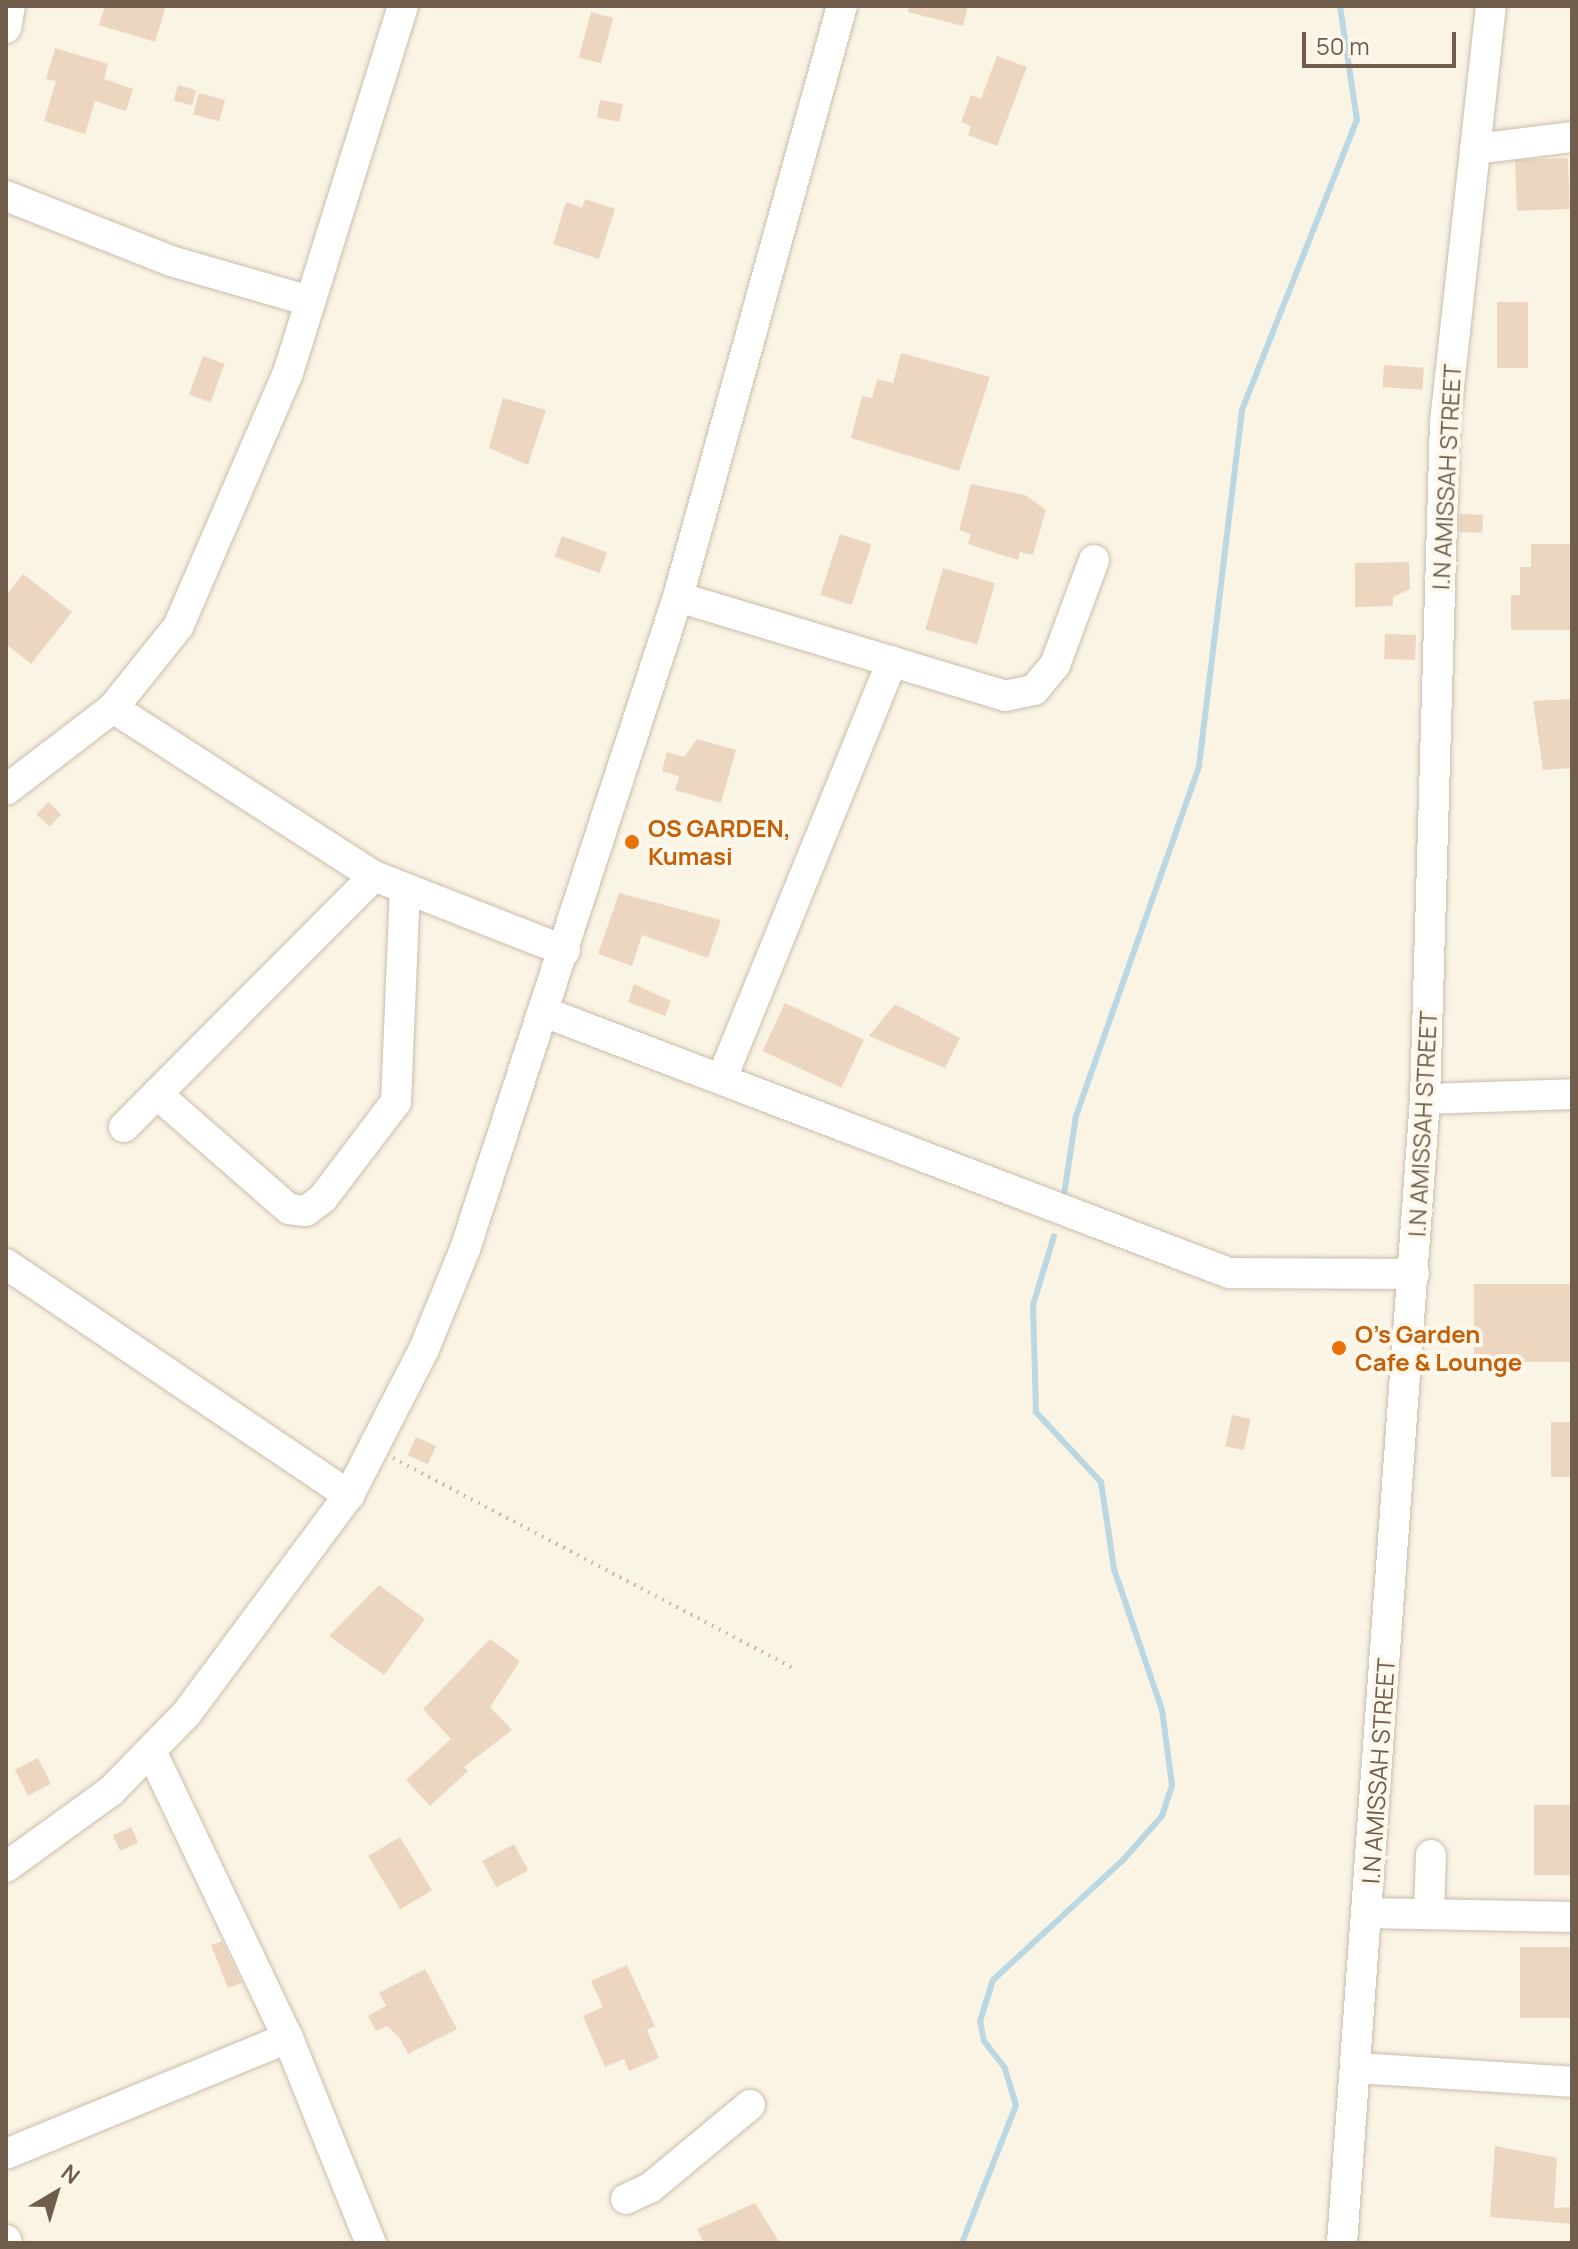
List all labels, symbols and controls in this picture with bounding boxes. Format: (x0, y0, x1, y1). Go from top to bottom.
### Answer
scale bar (1306, 16, 1460, 66)
text: 50 m (1316, 29, 1370, 62)
street label: I.N AMISSAH STREET (1426, 363, 1466, 591)
place label: OS GARDEN, Kumasi (648, 814, 791, 870)
marker: OS GARDEN, Kumasi (623, 833, 641, 851)
street label: I.N AMISSAH STREET (1402, 1010, 1442, 1238)
place label: O's Garden Cafe & Lounge (1355, 1320, 1522, 1376)
marker: O's Garden Cafe & Lounge (1330, 1339, 1348, 1357)
street label: I.N AMISSAH STREET (1356, 1657, 1400, 1885)
north arrow (16, 2153, 96, 2233)
text: N (55, 2157, 86, 2191)

